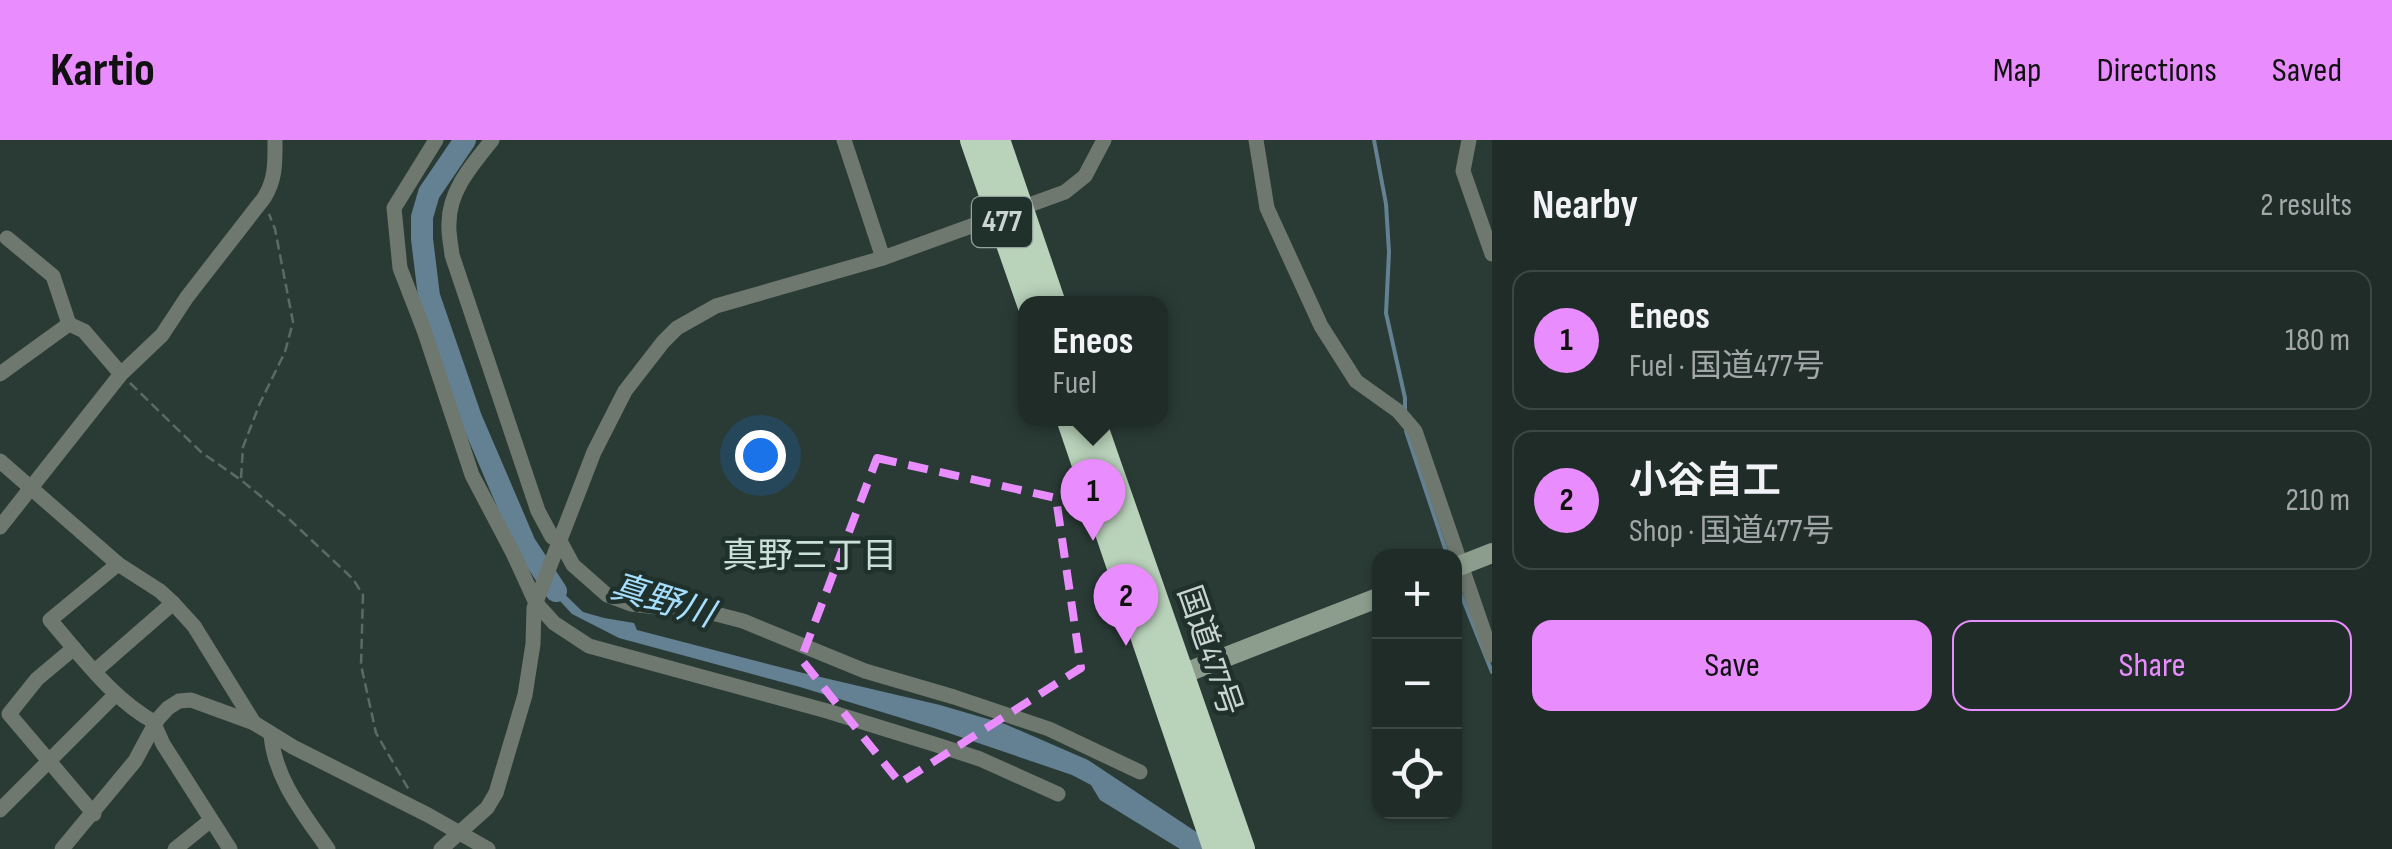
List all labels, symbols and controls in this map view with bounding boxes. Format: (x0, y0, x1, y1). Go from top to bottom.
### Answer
text: Kartio (50, 42, 155, 99)
text: Map (1993, 49, 2042, 92)
text: Directions (2097, 49, 2217, 92)
text: Saved (2272, 49, 2342, 92)
text: Nearby (1532, 180, 1638, 231)
text: 2 results (2260, 186, 2352, 225)
road number: 477 (972, 197, 1032, 247)
text: Eneos (1629, 294, 1710, 339)
popup (1018, 296, 1168, 426)
text: Eneos (1053, 319, 1133, 364)
text: 1 (1560, 321, 1573, 360)
text: 180 m (2285, 321, 2350, 360)
text: Fuel · 国道477号 (1629, 347, 1825, 386)
text: Fuel (1053, 364, 1097, 403)
your location (735, 430, 786, 481)
pin: 1 (1060, 458, 1126, 541)
text: 小谷自工 (1629, 459, 1781, 504)
text: 2 (1559, 481, 1574, 520)
text: 210 m (2286, 481, 2350, 520)
text: Shop · 国道477号 (1629, 512, 1834, 551)
district label: 真野三丁目 (722, 535, 898, 578)
map controls (1372, 549, 1462, 819)
button: + (1372, 549, 1462, 639)
pin: 2 (1094, 564, 1158, 646)
water label: 真野川 (606, 565, 722, 638)
street label: 国道477号 (1169, 581, 1249, 721)
button: Save (1532, 620, 1932, 711)
button: Share (1952, 620, 2352, 711)
button: − (1372, 639, 1462, 729)
button: locate (1372, 729, 1462, 819)

